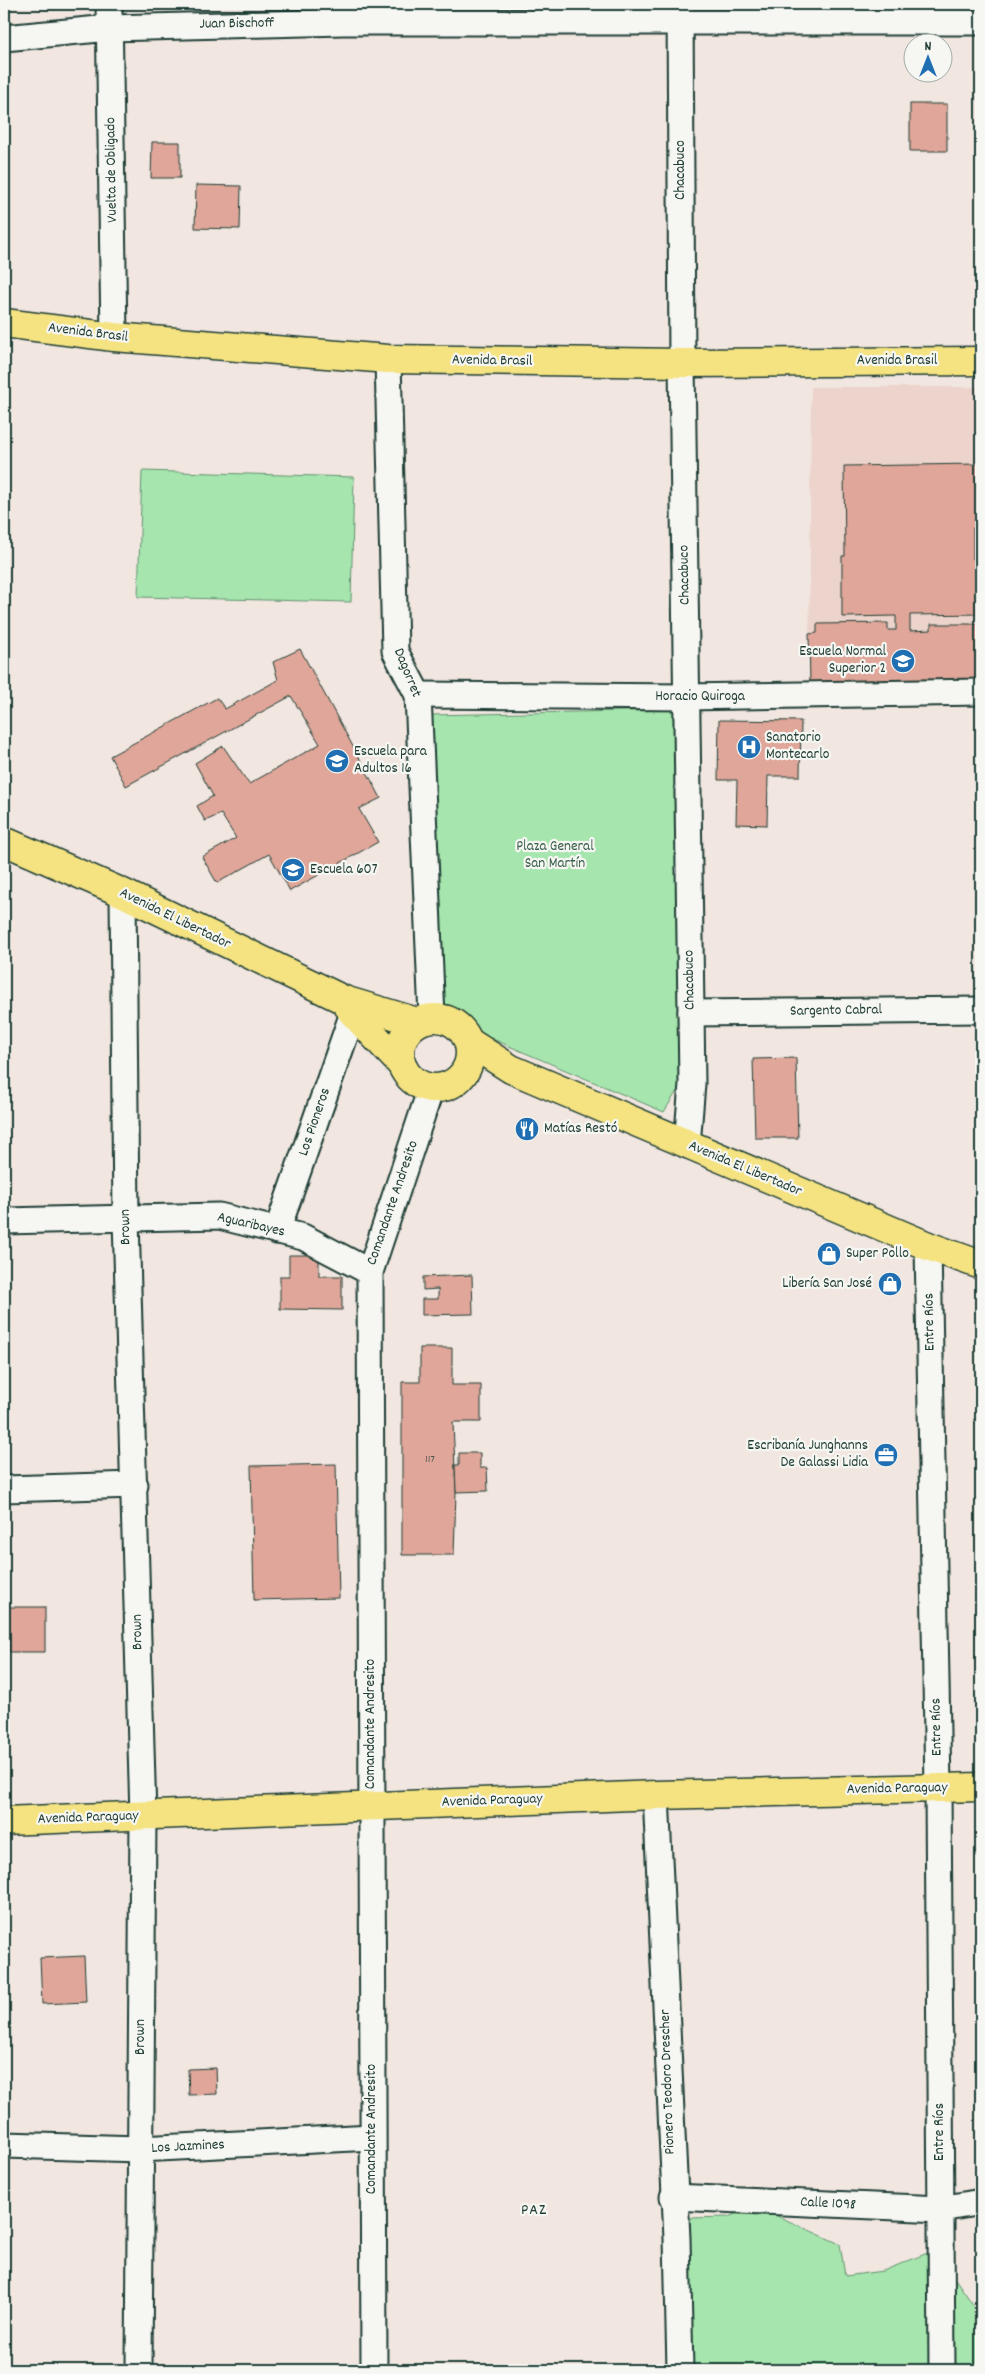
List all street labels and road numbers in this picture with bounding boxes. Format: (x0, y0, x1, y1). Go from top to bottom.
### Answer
street label: Juan Bischoff (199, 12, 275, 36)
street label: Vuelta de Obligado (100, 117, 124, 223)
street label: Chacabuco (670, 140, 692, 200)
street label: Avenida Brasil (47, 317, 130, 349)
street label: Avenida Brasil (452, 349, 533, 373)
street label: Avenida Brasil (857, 350, 938, 372)
street label: Chacabuco (673, 544, 697, 605)
street label: Dagorret (387, 645, 427, 701)
street label: Horacio Quiroga (655, 686, 746, 708)
street label: Avenida El Libertador (116, 882, 235, 956)
street label: Chacabuco (678, 949, 702, 1010)
street label: Sargento Cabral (790, 999, 883, 1023)
street label: Los Pioneros (293, 1085, 337, 1159)
street label: Avenida El Libertador (685, 1135, 806, 1203)
street label: Comandante Andresito (361, 1137, 425, 1268)
street label: Aguaribayes (215, 1207, 287, 1243)
street label: Brown (115, 1209, 137, 1245)
street label: Entre Ríos (918, 1293, 942, 1351)
street label: Brown (127, 1614, 149, 1650)
street label: Comandante Andresito (360, 1658, 382, 1789)
street label: Entre Ríos (925, 1698, 949, 1756)
street label: Avenida Paraguay (846, 1777, 949, 1801)
street label: Avenida Paraguay (441, 1788, 544, 1814)
street label: Avenida Paraguay (37, 1805, 140, 1831)
street label: Pionero Teodoro Drescher (654, 2009, 682, 2155)
street label: Brown (130, 2019, 152, 2055)
street label: Comandante Andresito (361, 2063, 383, 2194)
street label: Entre Ríos (929, 2103, 951, 2161)
street label: Los Jazmines (151, 2134, 225, 2160)
street label: Calle 1098 (799, 2192, 857, 2216)

